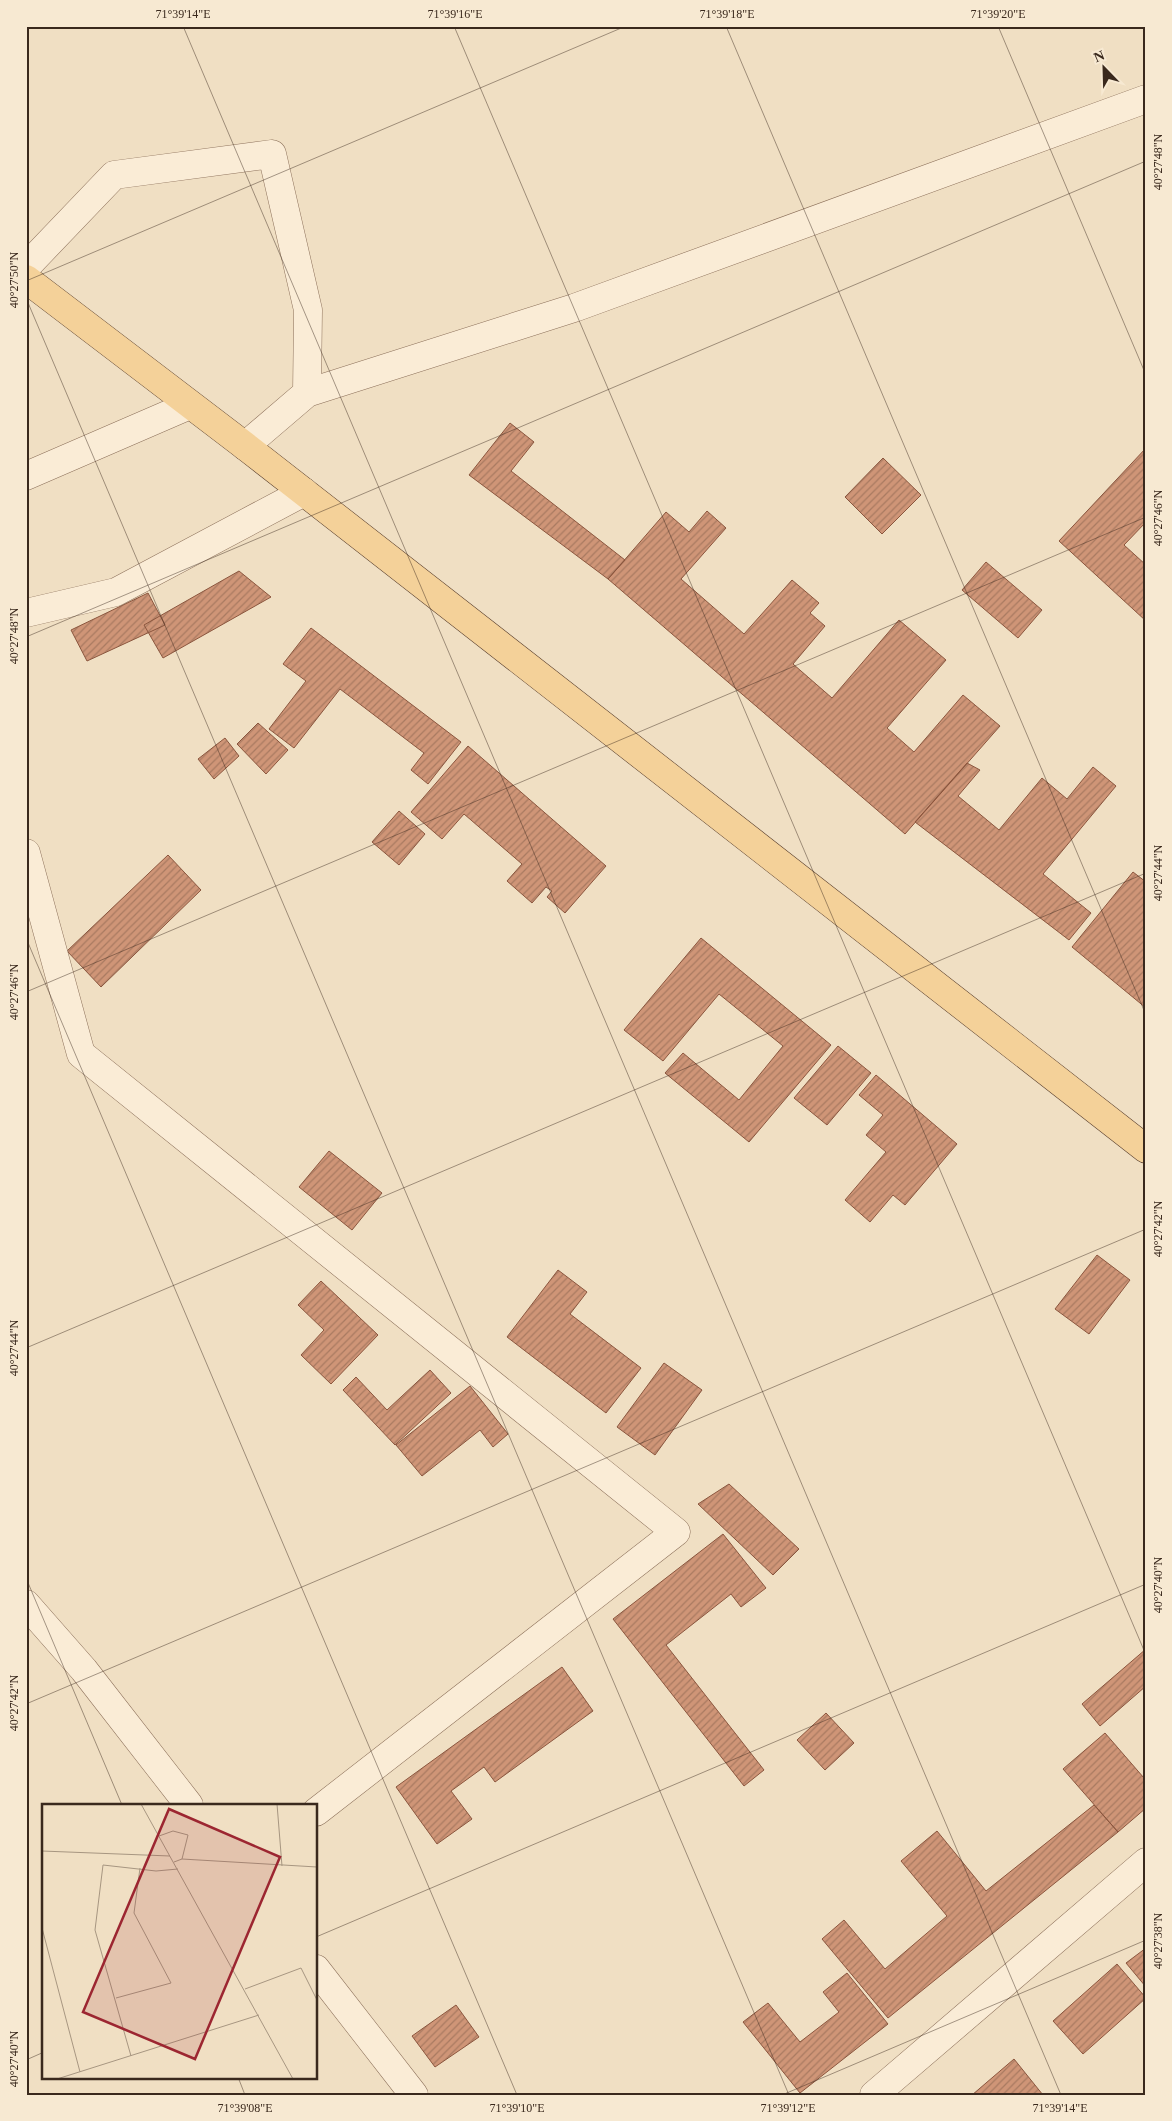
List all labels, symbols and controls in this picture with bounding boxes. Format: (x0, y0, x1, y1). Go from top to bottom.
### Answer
text: 71°39'14"E (155, 7, 211, 21)
text: 71°39'16"E (427, 7, 483, 21)
text: 71°39'18"E (699, 7, 755, 21)
text: 71°39'20"E (970, 7, 1026, 21)
north arrow (1080, 42, 1130, 92)
text: N (1092, 48, 1107, 65)
text: 40°27'48"N (1151, 133, 1165, 190)
text: 40°27'50"N (7, 251, 21, 308)
text: 40°27'46"N (1151, 489, 1165, 546)
text: 40°27'48"N (7, 607, 21, 664)
text: 40°27'44"N (1151, 844, 1165, 901)
text: 40°27'46"N (7, 963, 21, 1020)
text: 40°27'42"N (1151, 1200, 1165, 1257)
text: 40°27'44"N (7, 1319, 21, 1376)
text: 40°27'40"N (1151, 1556, 1165, 1613)
text: 40°27'42"N (7, 1674, 21, 1731)
inset map (42, 1804, 318, 2078)
text: 40°27'38"N (1151, 1912, 1165, 1969)
text: 40°27'40"N (7, 2030, 21, 2087)
text: 71°39'08"E (217, 2101, 273, 2115)
text: 71°39'10"E (489, 2101, 545, 2115)
text: 71°39'12"E (760, 2101, 816, 2115)
text: 71°39'14"E (1032, 2101, 1088, 2115)

